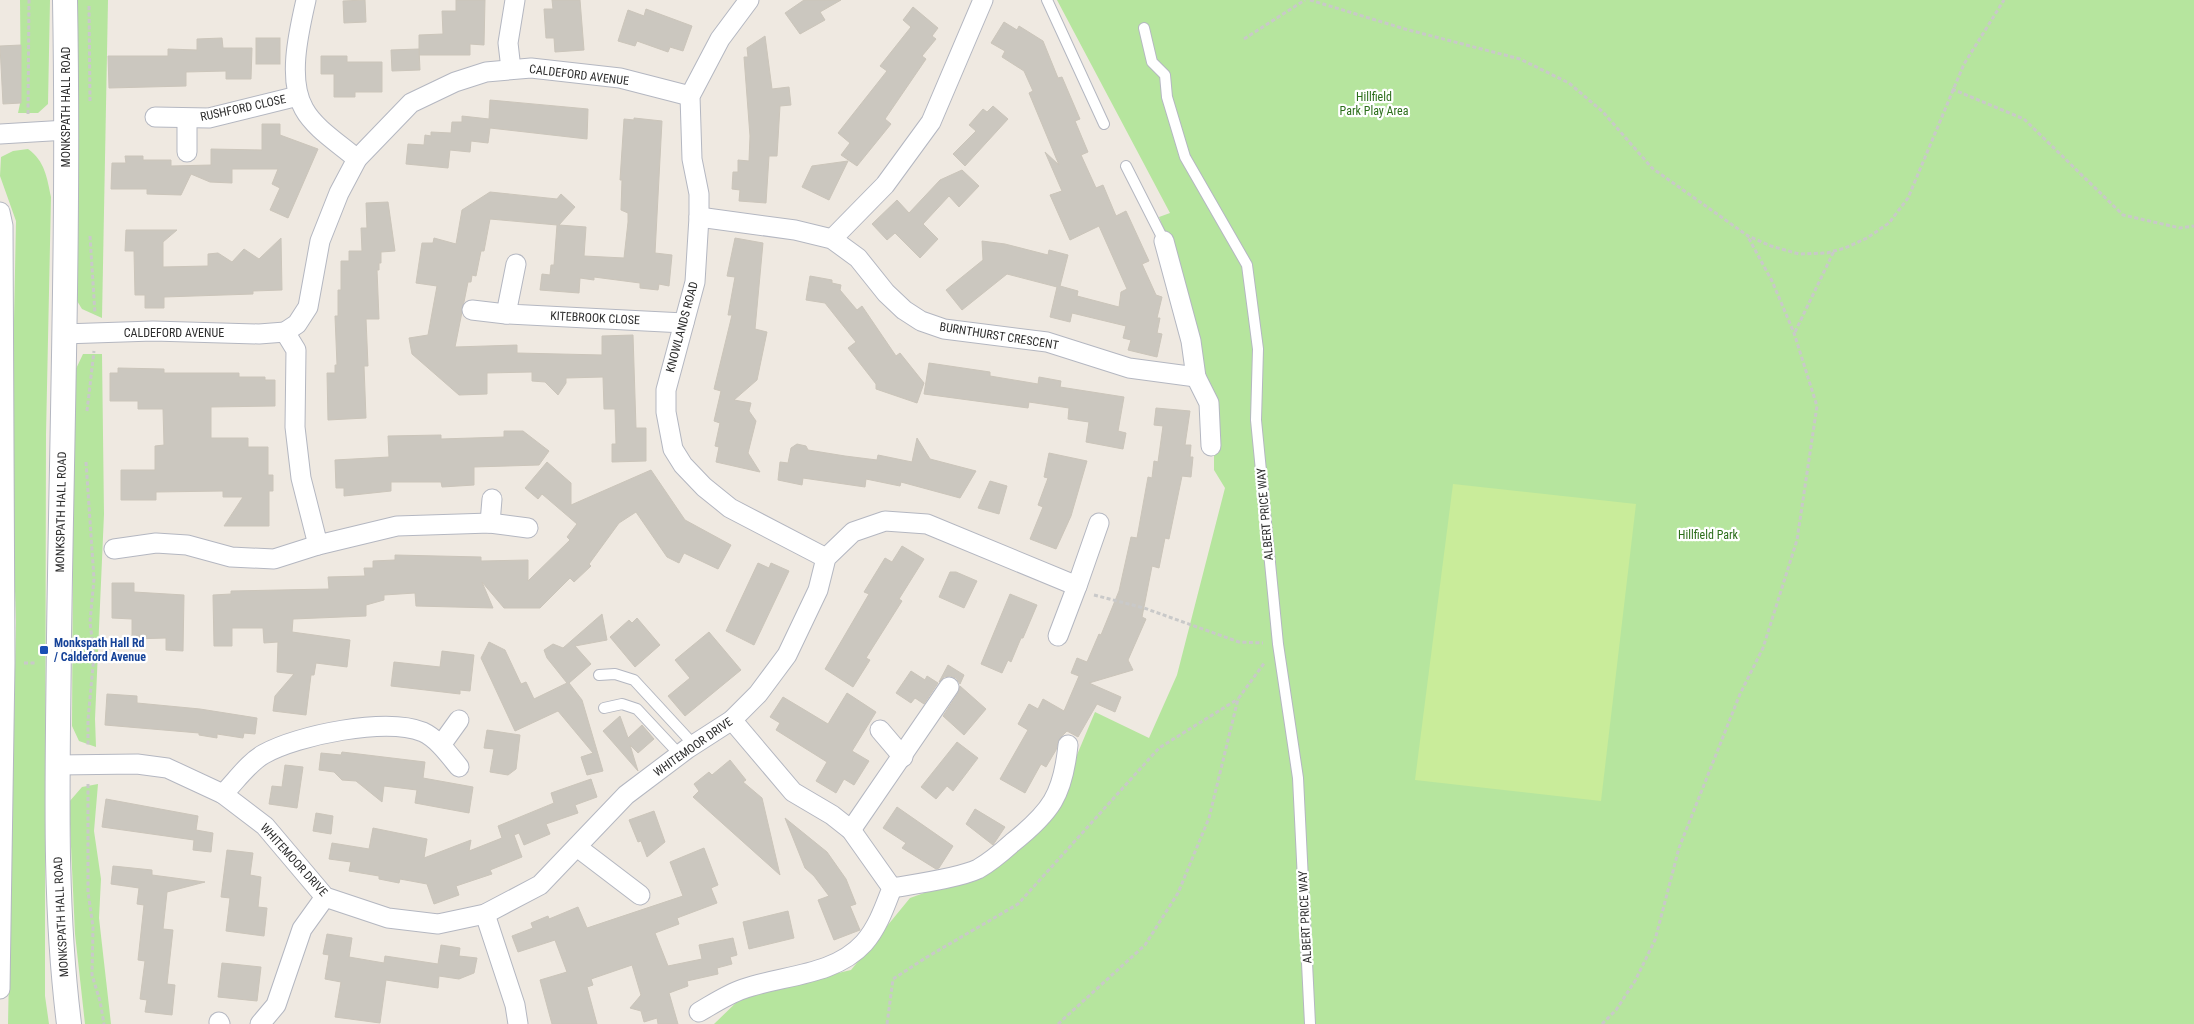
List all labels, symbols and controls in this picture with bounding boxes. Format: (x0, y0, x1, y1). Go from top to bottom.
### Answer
street label: MONKSPATH HALL ROAD (59, 46, 73, 167)
street label: CALDEFORD AVENUE (528, 62, 630, 88)
park label: Hillfield Park Play Area (1340, 90, 1409, 118)
street label: RUSHFORD CLOSE (199, 92, 287, 124)
street label: KNOWLANDS ROAD (663, 280, 701, 374)
street label: KITEBROOK CLOSE (550, 309, 640, 327)
street label: BURNTHURST CRESCENT (938, 320, 1060, 352)
street label: CALDEFORD AVENUE (124, 326, 224, 340)
street label: MONKSPATH HALL ROAD (53, 451, 69, 573)
street label: ALBERT PRICE WAY (1254, 466, 1276, 561)
park label: Hillfield Park (1678, 528, 1739, 542)
place label: Monkspath Hall Rd / Caldeford Avenue (54, 636, 146, 664)
marker: Monkspath Hall Rd / Caldeford Avenue (38, 644, 50, 656)
street label: WHITEMOOR DRIVE (651, 715, 735, 779)
street label: WHITEMOOR DRIVE (258, 821, 330, 899)
street label: MONKSPATH HALL ROAD (51, 856, 71, 978)
street label: ALBERT PRICE WAY (1296, 870, 1314, 964)

